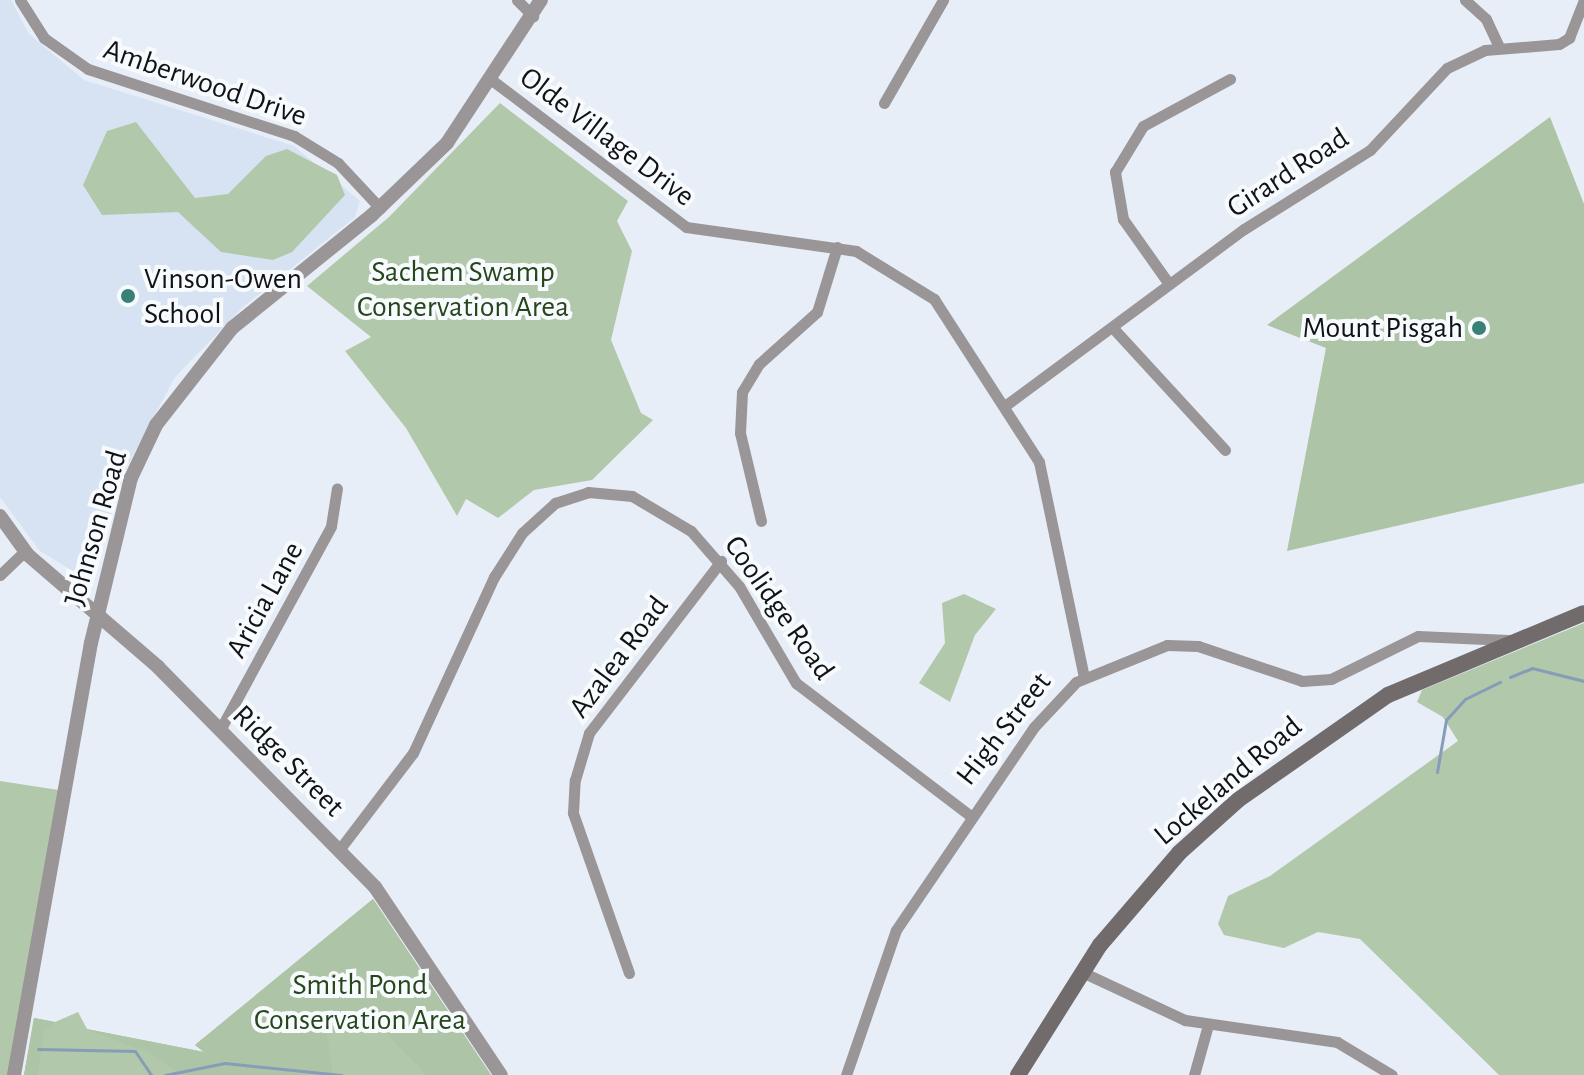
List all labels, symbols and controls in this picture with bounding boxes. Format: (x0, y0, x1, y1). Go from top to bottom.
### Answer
street label: Amberwood Drive (99, 31, 311, 135)
street label: Olde Village Drive (513, 60, 701, 214)
street label: Girard Road (1220, 120, 1356, 226)
park label: Sachem Swamp Conservation Area (357, 254, 569, 324)
place label: Vinson-Owen School (144, 261, 302, 332)
marker: Vinson-Owen School (119, 287, 137, 305)
place label: Mount Pisgah (1303, 310, 1463, 346)
marker: Mount Pisgah (1470, 319, 1488, 337)
street label: Johnson Road (57, 446, 135, 610)
street label: Coolidge Road (716, 529, 842, 687)
street label: Aricia Lane (218, 536, 312, 664)
street label: Azalea Road (562, 589, 676, 725)
street label: High Street (949, 665, 1059, 793)
street label: Ridge Street (225, 698, 351, 824)
street label: Lockeland Road (1147, 709, 1309, 853)
park label: Smith Pond Conservation Area (254, 967, 466, 1038)

